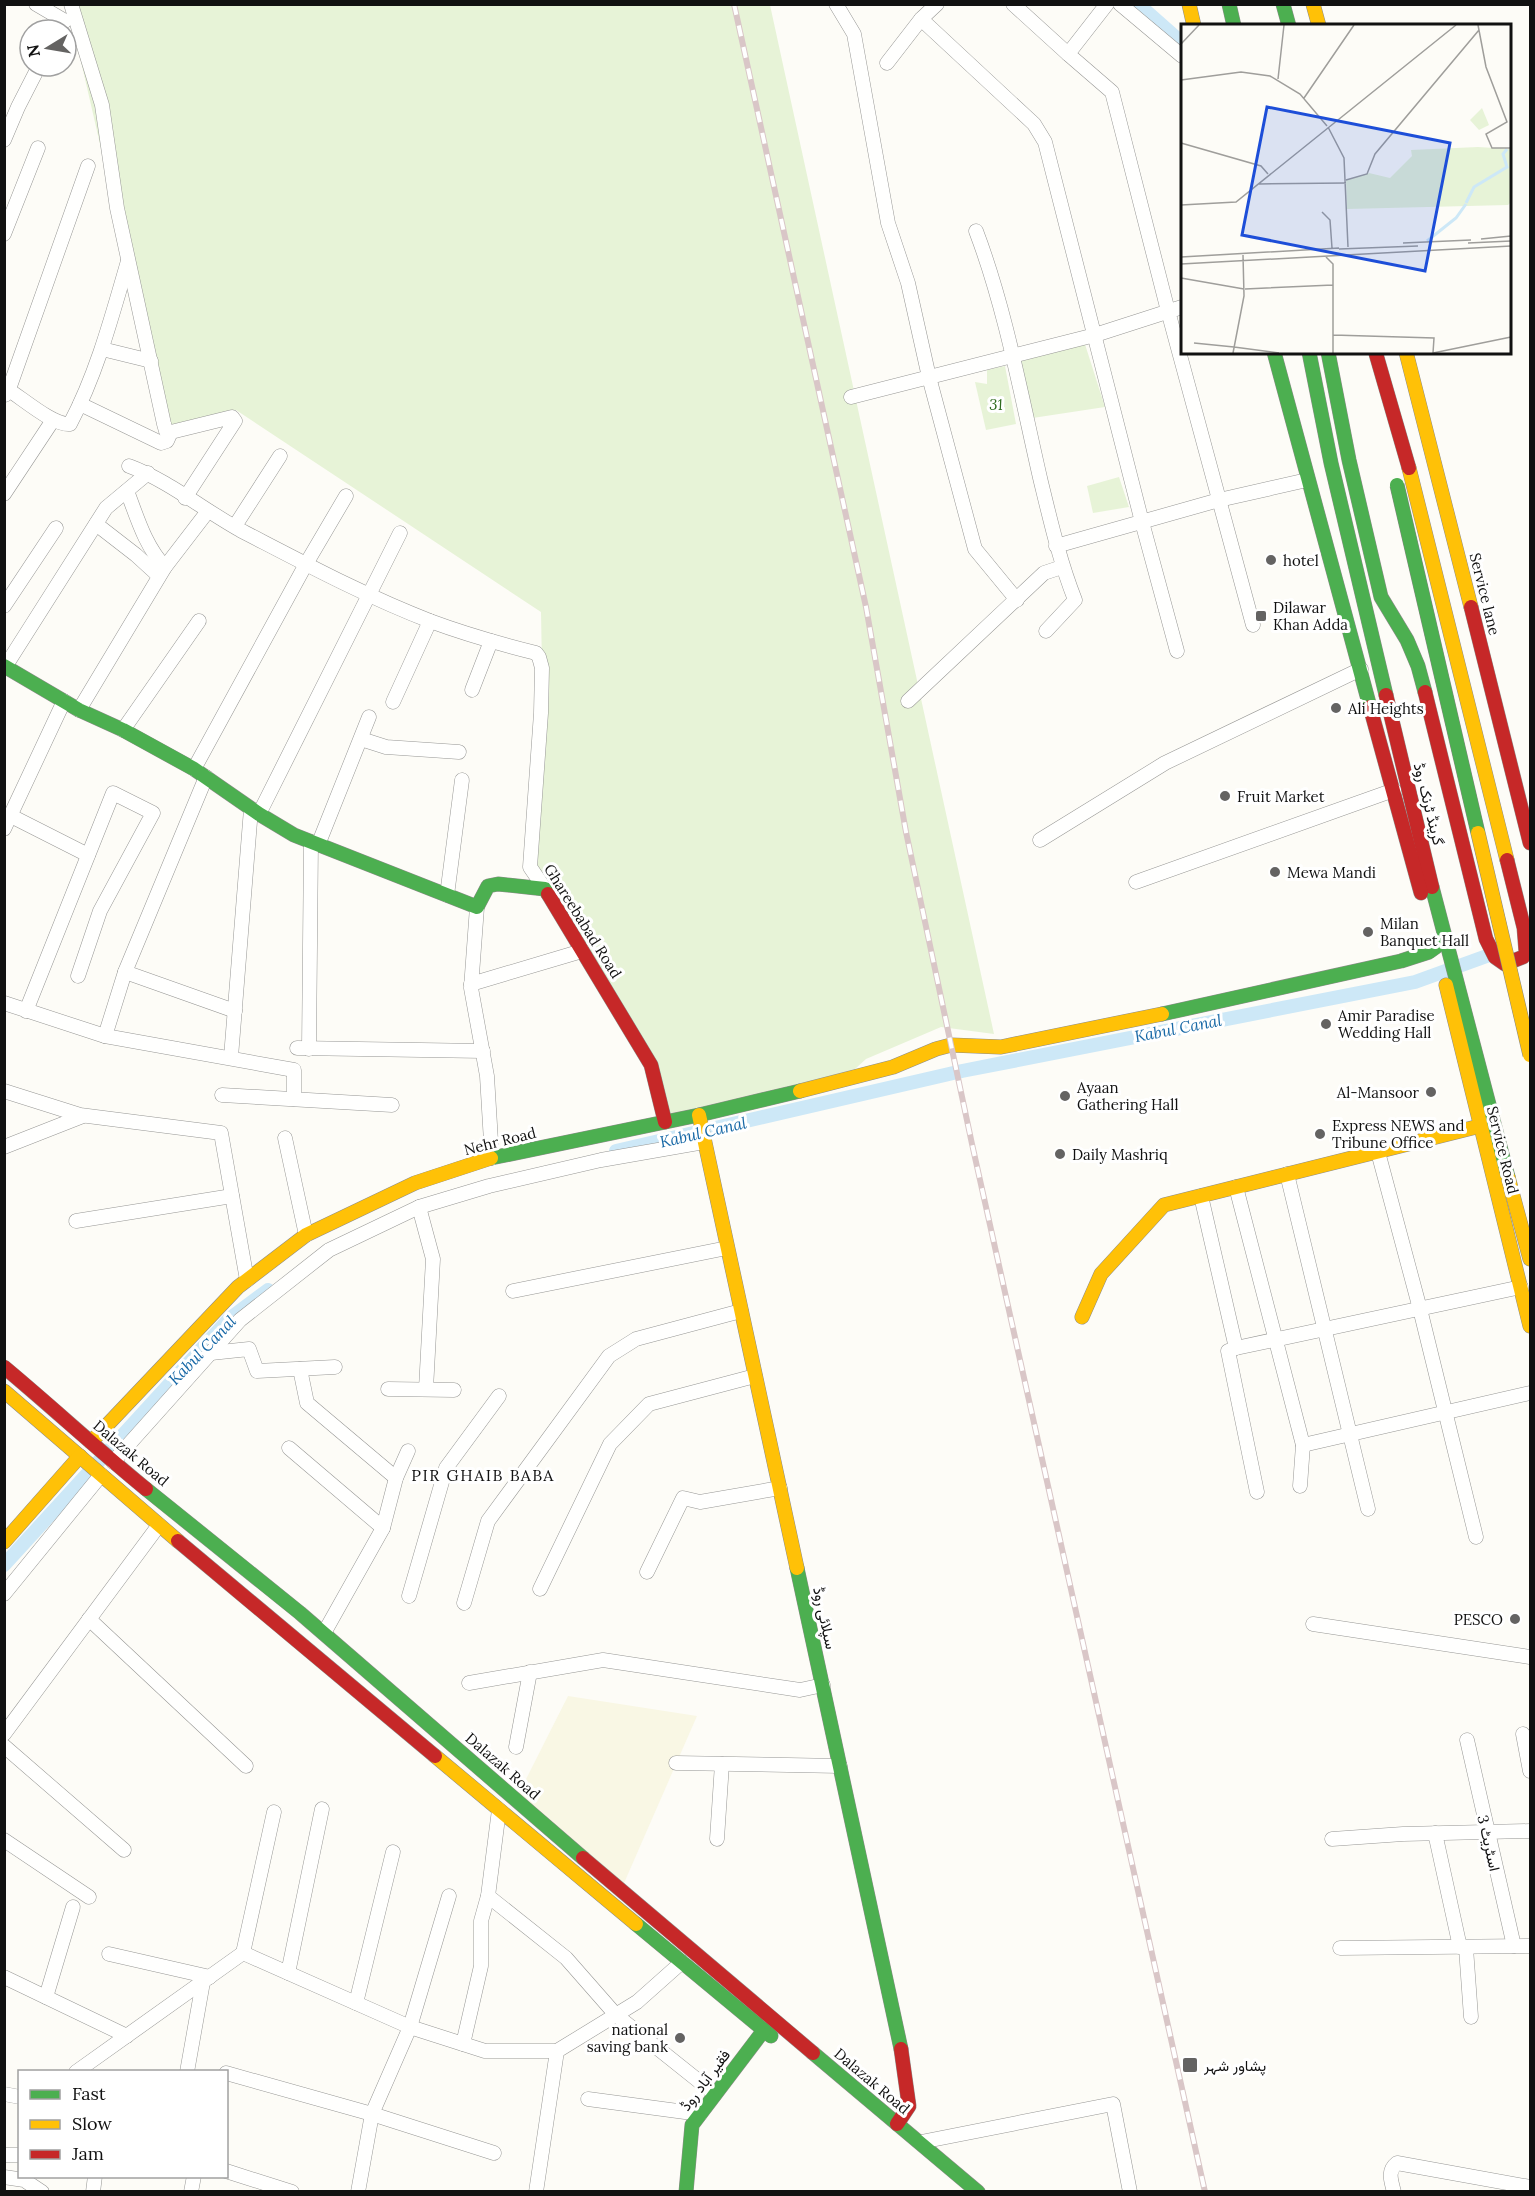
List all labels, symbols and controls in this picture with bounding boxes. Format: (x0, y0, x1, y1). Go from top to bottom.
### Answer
north arrow (18, 18, 78, 78)
inset map (1181, 24, 1511, 354)
text: N (22, 43, 44, 59)
park label: 31 (989, 395, 1003, 414)
place label: hotel (1283, 551, 1319, 570)
street label: Service lane (1466, 551, 1504, 637)
marker: hotel (1264, 553, 1278, 567)
place label: Dilawar Khan Adda (1273, 598, 1348, 634)
marker: Dilawar Khan Adda (1254, 609, 1268, 623)
place label: Ali Heights (1347, 699, 1424, 718)
marker: Ali Heights (1329, 701, 1343, 715)
street label: گرینڈ ٹرنک روڈ (1410, 761, 1449, 848)
place label: Fruit Market (1237, 787, 1325, 806)
marker: Fruit Market (1218, 789, 1232, 803)
street label: Ghareebabad Road (540, 860, 626, 982)
place label: Mewa Mandi (1287, 863, 1376, 882)
marker: Mewa Mandi (1268, 865, 1282, 879)
place label: Milan Banquet Hall (1380, 914, 1469, 950)
marker: Milan Banquet Hall (1361, 925, 1375, 939)
place label: Amir Paradise Wedding Hall (1337, 1006, 1435, 1042)
water label: Kabul Canal (1133, 1010, 1224, 1046)
marker: Amir Paradise Wedding Hall (1319, 1017, 1333, 1031)
place label: Ayaan Gathering Hall (1076, 1078, 1179, 1114)
place label: Al-Mansoor (1336, 1083, 1420, 1102)
marker: Al-Mansoor (1424, 1085, 1438, 1099)
marker: Ayaan Gathering Hall (1058, 1089, 1072, 1103)
street label: Service Road (1483, 1104, 1523, 1196)
water label: Kabul Canal (658, 1112, 749, 1152)
place label: Express NEWS and Tribune Office (1332, 1116, 1465, 1152)
street label: Nehr Road (462, 1123, 538, 1159)
marker: Express NEWS and Tribune Office (1313, 1127, 1327, 1141)
place label: Daily Mashriq (1072, 1145, 1168, 1164)
marker: Daily Mashriq (1053, 1147, 1067, 1161)
water label: Kabul Canal (164, 1311, 240, 1389)
street label: Dalazak Road (89, 1416, 173, 1490)
district label: PIR GHAIB BABA (411, 1465, 555, 1485)
street label: سپلائی روڈ (808, 1585, 841, 1651)
place label: PESCO (1454, 1610, 1503, 1629)
marker: PESCO (1508, 1612, 1522, 1626)
street label: Dalazak Road (462, 1728, 544, 1804)
street label: اسٹریٹ 3 (1473, 1813, 1505, 1873)
place label: national saving bank (587, 2020, 668, 2056)
marker: national saving bank (673, 2031, 687, 2045)
street label: Dalazak Road (830, 2044, 914, 2118)
street label: فقیر آباد روڈ (676, 2046, 734, 2114)
marker: پشاور شہر (1181, 2056, 1199, 2074)
place label: پشاور شہر (1203, 2056, 1266, 2076)
legend (18, 2070, 228, 2178)
text: Fast (72, 2082, 106, 2105)
text: Slow (72, 2112, 112, 2135)
text: Jam (71, 2142, 104, 2165)

